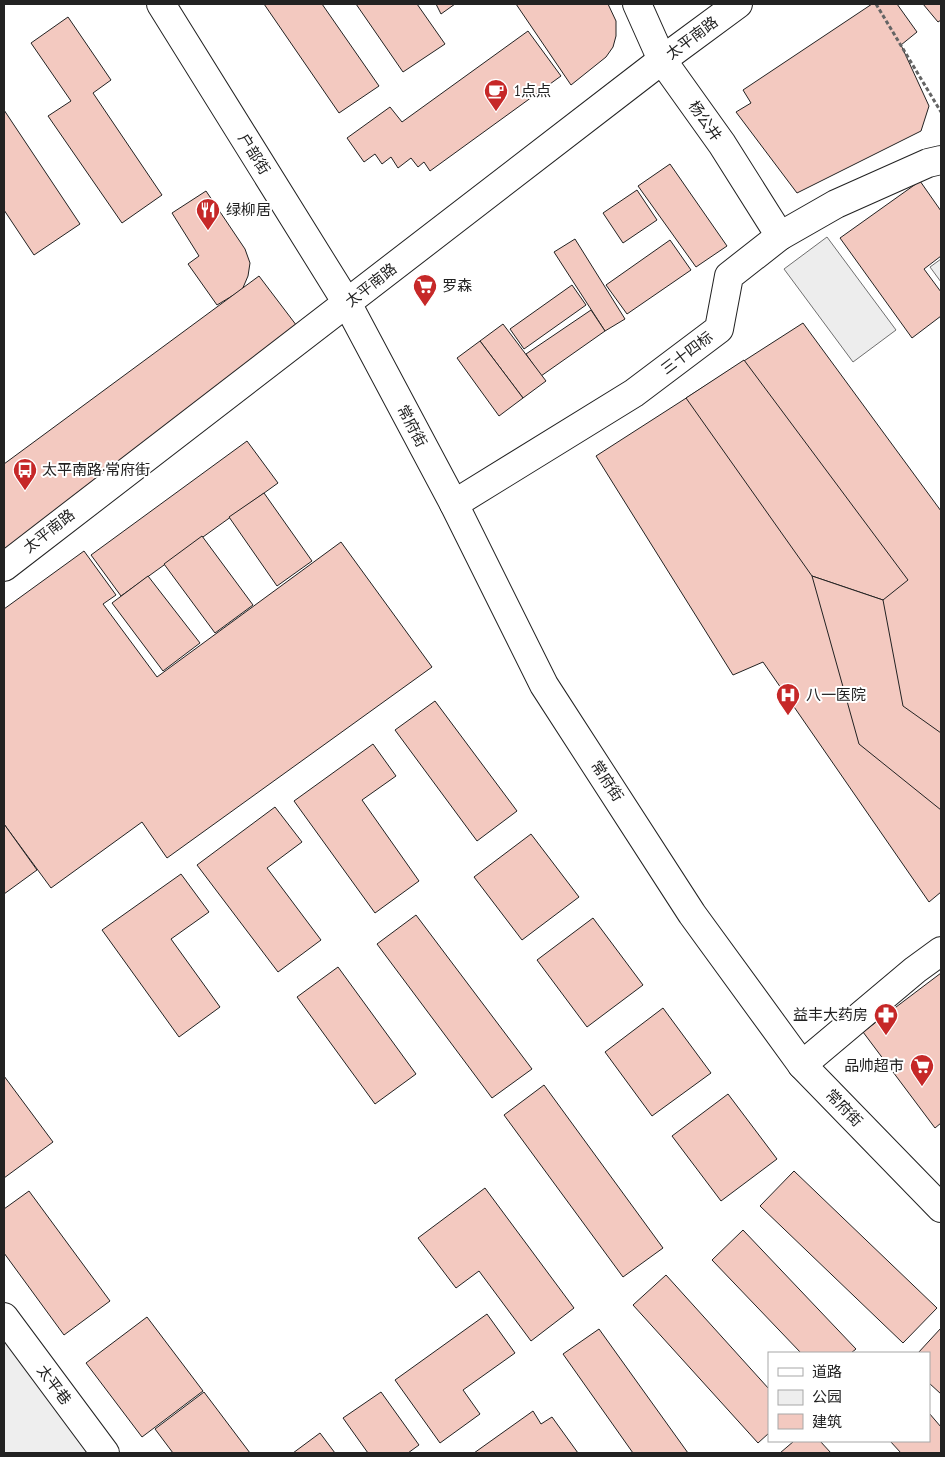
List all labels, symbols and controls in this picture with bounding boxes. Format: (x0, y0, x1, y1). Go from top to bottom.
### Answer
street label: 太平南路 (662, 12, 721, 63)
cafe icon: 1点点 (483, 78, 509, 112)
place label: 1点点 (514, 81, 551, 100)
street label: 杨公井 (685, 97, 726, 145)
street label: 户部街 (234, 130, 274, 178)
restaurant icon: 绿柳居 (195, 197, 221, 231)
place label: 绿柳居 (226, 200, 271, 219)
street label: 太平南路 (341, 259, 400, 311)
supermarket icon: 罗森 (412, 273, 438, 307)
place label: 罗森 (442, 276, 472, 295)
street label: 三十四标 (657, 327, 716, 378)
street label: 常府街 (393, 401, 431, 450)
bus stop icon: 太平南路·常府街 (12, 457, 38, 491)
place label: 太平南路·常府街 (42, 460, 150, 479)
street label: 太平南路 (19, 505, 78, 557)
hospital icon: 八一医院 (775, 682, 801, 716)
place label: 八一医院 (806, 685, 866, 704)
street label: 常府街 (587, 757, 628, 805)
pharmacy icon: 益丰大药房 (873, 1002, 899, 1036)
place label: 益丰大药房 (793, 1005, 868, 1024)
supermarket icon: 品帅超市 (909, 1053, 935, 1087)
place label: 品帅超市 (844, 1056, 904, 1075)
street label: 常府街 (822, 1085, 867, 1130)
legend (768, 1352, 930, 1442)
street label: 太平巷 (33, 1361, 76, 1408)
text: 道路 (812, 1362, 842, 1381)
text: 公园 (812, 1387, 842, 1406)
text: 建筑 (812, 1412, 842, 1431)

